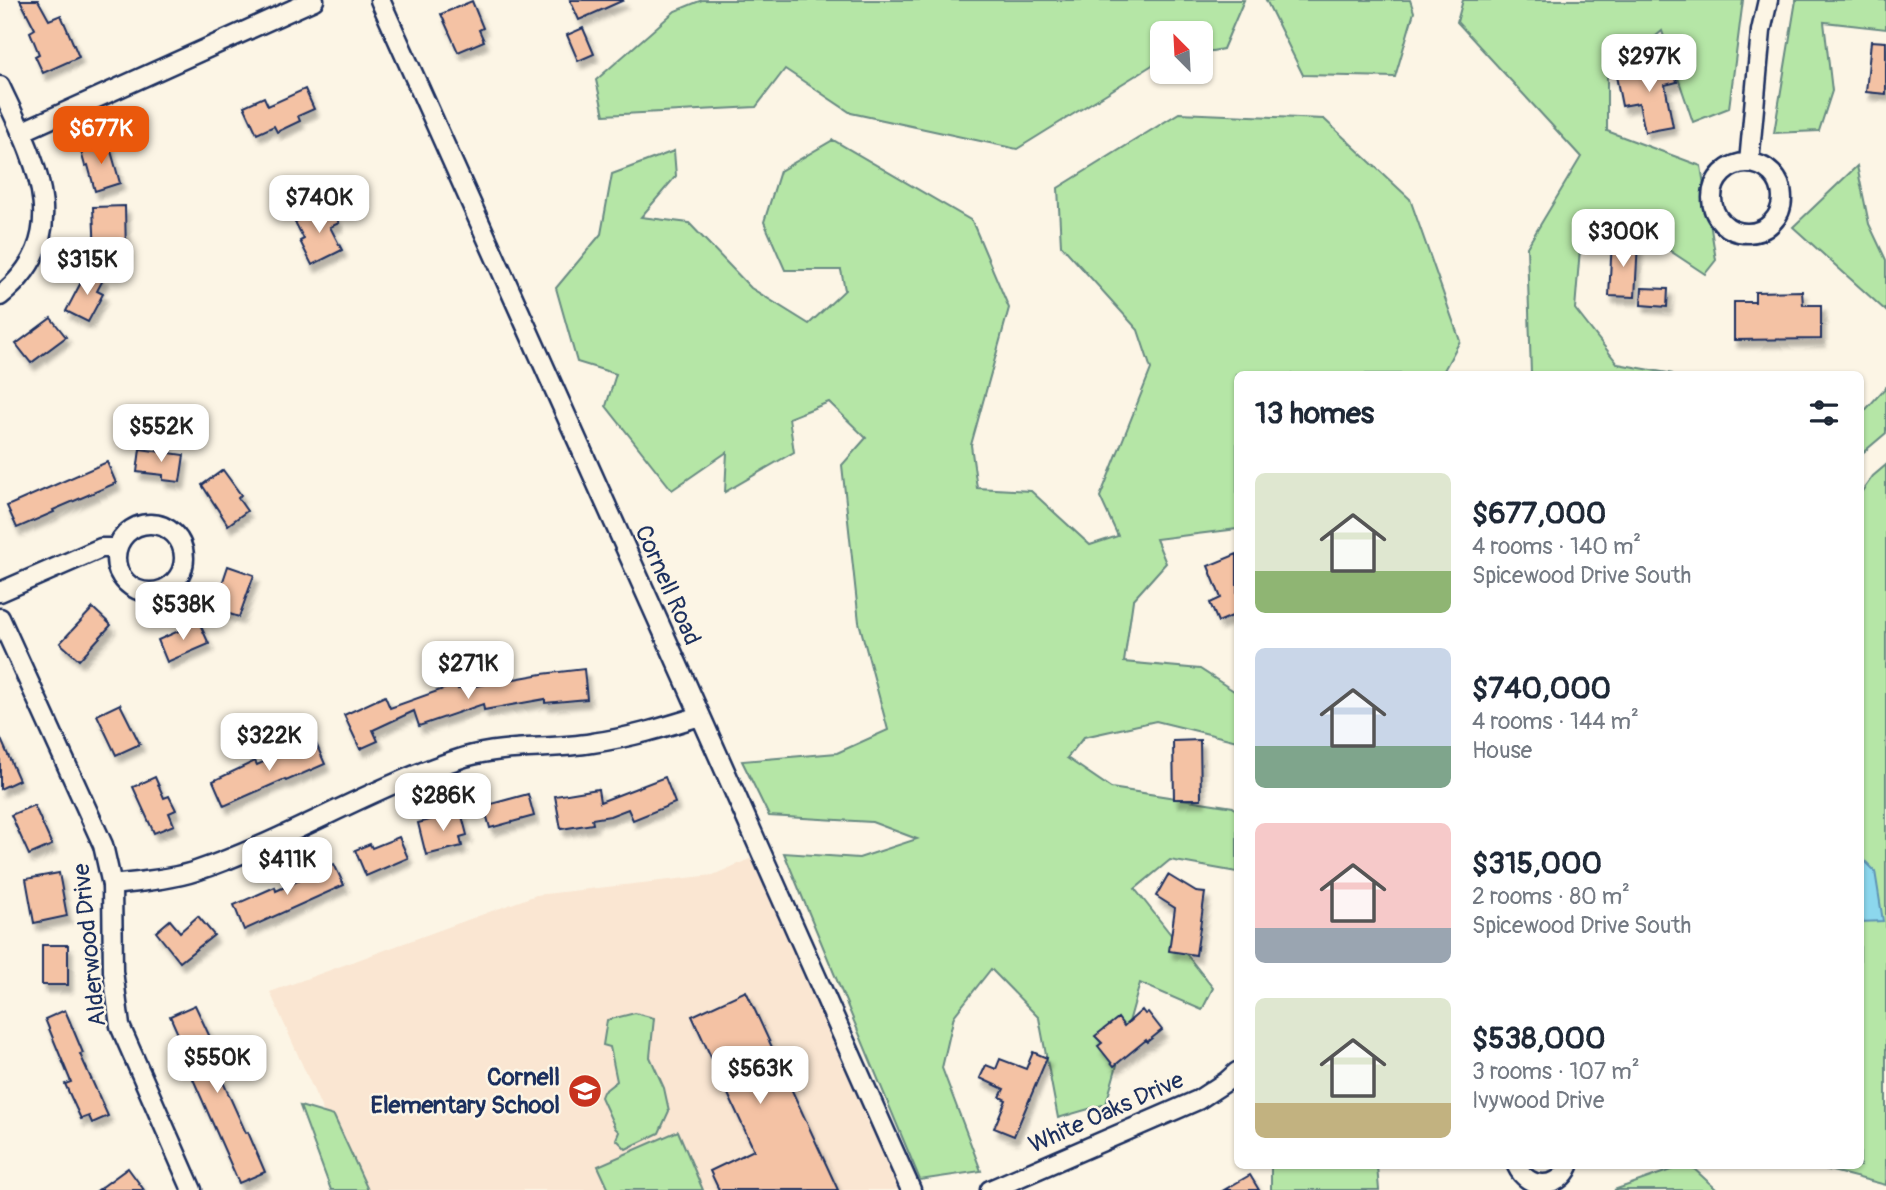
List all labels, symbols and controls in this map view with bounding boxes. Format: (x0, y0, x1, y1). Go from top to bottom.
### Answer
north arrow (1150, 21, 1213, 84)
map controls (1150, 21, 1213, 84)
pin: $297K (1600, 34, 1698, 94)
text: $297K (1617, 42, 1681, 71)
pin: $677K (52, 106, 150, 166)
text: $677K (69, 114, 133, 143)
pin: $740K (270, 176, 368, 235)
text: $740K (285, 183, 353, 212)
pin: $300K (1574, 210, 1672, 269)
text: $300K (1588, 217, 1658, 246)
pin: $315K (38, 238, 136, 297)
text: $315K (57, 245, 117, 274)
icon: filters (1805, 394, 1843, 432)
text: 13 homes (1255, 395, 1374, 432)
pin: $552K (112, 405, 210, 464)
text: $552K (129, 412, 193, 441)
text: $677,000 (1472, 495, 1606, 532)
icon: home (1311, 501, 1395, 585)
street label: Cornell Road (628, 521, 707, 650)
text: 4 rooms · 140 m² (1472, 532, 1641, 561)
text: Spicewood Drive South (1472, 561, 1691, 590)
pin: $538K (134, 582, 232, 642)
text: $538K (151, 590, 215, 619)
pin: $271K (419, 642, 517, 701)
text: $271K (438, 649, 498, 678)
text: $740,000 (1472, 670, 1611, 707)
icon: home (1311, 676, 1395, 760)
text: 4 rooms · 144 m² (1472, 707, 1639, 736)
pin: $322K (220, 714, 318, 773)
text: $322K (237, 721, 301, 750)
text: House (1472, 736, 1532, 765)
pin: $286K (394, 774, 492, 833)
text: $286K (411, 781, 475, 810)
pin: $411K (238, 838, 336, 897)
text: $411K (258, 845, 316, 874)
text: $315,000 (1472, 845, 1602, 882)
icon: home (1311, 851, 1395, 935)
street label: Alderwood Drive (66, 862, 112, 1028)
text: 2 rooms · 80 m² (1472, 882, 1630, 911)
text: Spicewood Drive South (1472, 911, 1691, 940)
text: $538,000 (1472, 1020, 1605, 1057)
icon: home (1311, 1026, 1395, 1110)
pin: $550K (168, 1036, 266, 1095)
text: $550K (184, 1043, 250, 1072)
pin: $563K (711, 1046, 809, 1106)
text: $563K (727, 1054, 793, 1083)
text: 3 rooms · 107 m² (1472, 1057, 1640, 1086)
place label: Cornell Elementary School (370, 1063, 560, 1120)
street label: White Oaks Drive (1024, 1065, 1188, 1160)
school or university icon: Cornell Elementary School (566, 1072, 604, 1110)
text: Ivywood Drive (1472, 1086, 1604, 1115)

